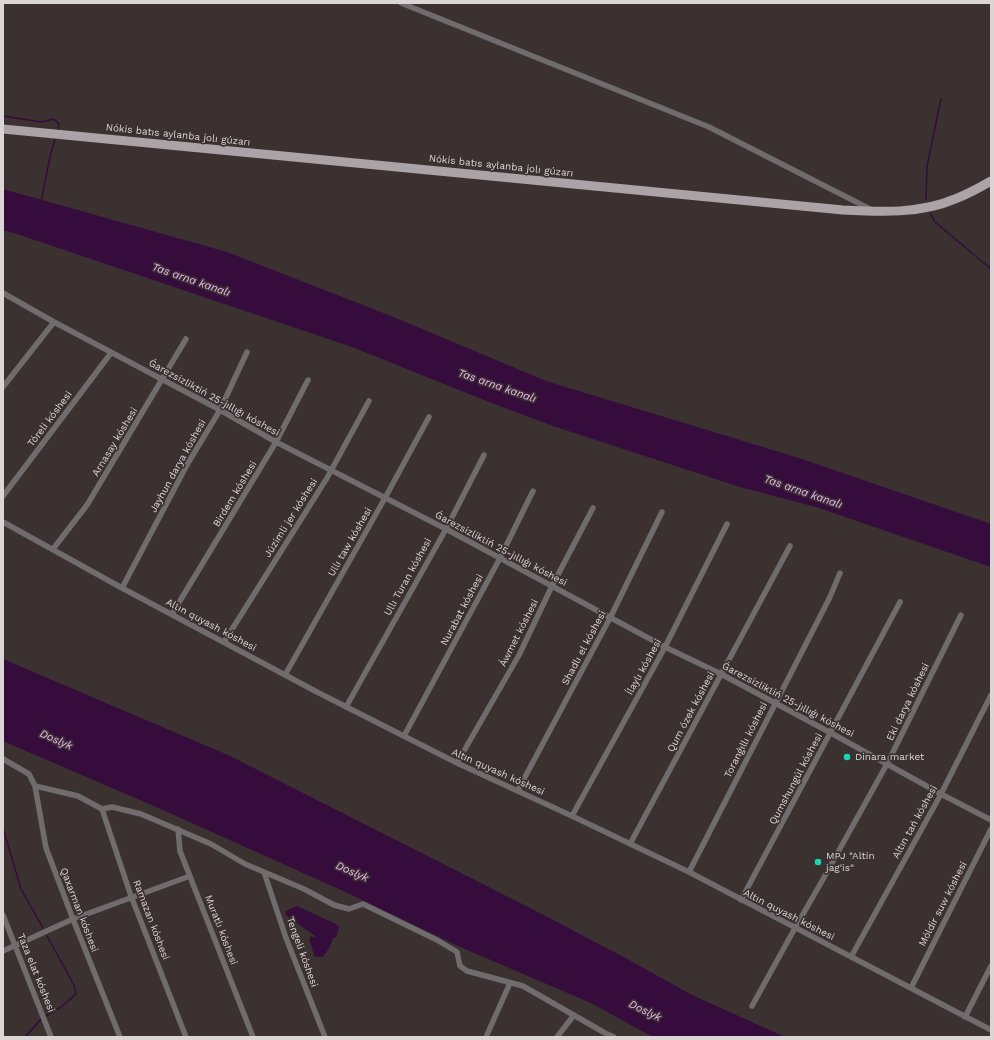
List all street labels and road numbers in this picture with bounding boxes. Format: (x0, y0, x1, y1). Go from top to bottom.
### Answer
street label: Nókis batıs aylanba jolı gúzarı (105, 121, 251, 149)
street label: Nókis batıs aylanba jolı gúzarı (428, 152, 574, 180)
street label: Ǵarezsizliktiń 25-jıllıǵı kóshesi (146, 357, 282, 439)
street label: Tóreli kóshesi (25, 389, 75, 449)
street label: Arnasay kóshesi (90, 405, 140, 479)
street label: Jayhun darya kóshesi (147, 417, 209, 515)
street label: Birdem kóshesi (211, 459, 259, 529)
street label: Júzimli jer kóshesi (262, 476, 320, 560)
street label: Ullı taw kóshesi (325, 505, 375, 579)
street label: Ǵarezsizliktiń 25-jıllıǵı kóshesi (433, 509, 569, 589)
street label: Ullı Turan kóshesi (382, 536, 434, 618)
street label: Nurabat kóshesi (438, 572, 486, 648)
street label: Altın quyash kóshesi (164, 596, 258, 654)
street label: Áwmet kóshesi (497, 597, 541, 669)
street label: Shadlı el kóshesi (559, 609, 609, 687)
street label: Ílaylı kóshesi (624, 637, 664, 697)
street label: Ǵarezsizliktiń 25-jıllıǵı kóshesi (720, 660, 856, 740)
street label: Eki darya kóshesi (884, 661, 932, 743)
street label: Qum ózek kóshesi (665, 670, 717, 754)
street label: Toranǵıllı kóshesi (722, 700, 770, 780)
street label: Qumshungúl kóshesi (767, 731, 825, 827)
street label: Altın quyash kóshesi (450, 746, 546, 798)
street label: Altın tań kóshesi (890, 783, 940, 861)
street label: Móldir suw kóshesi (916, 859, 970, 949)
street label: Qaxarman kóshesi (57, 866, 101, 954)
street label: Ramazan kóshesi (130, 878, 172, 962)
street label: Altın quyash kóshesi (741, 887, 837, 943)
street label: Muratlı kóshesi (202, 893, 240, 967)
street label: Tengeli kóshesi (284, 915, 320, 989)
street label: Taza elat kóshesi (15, 932, 57, 1014)

